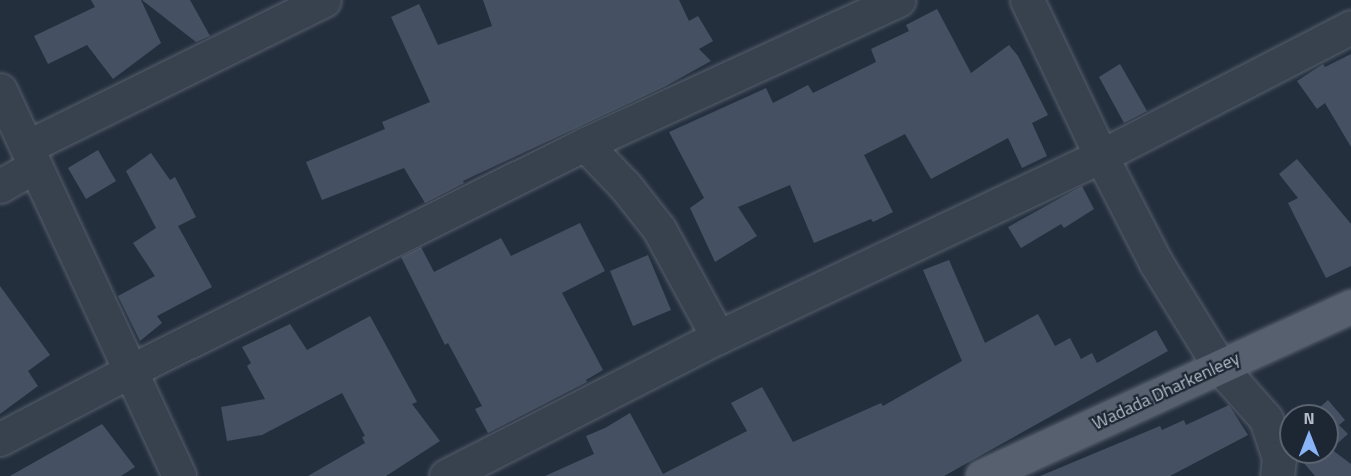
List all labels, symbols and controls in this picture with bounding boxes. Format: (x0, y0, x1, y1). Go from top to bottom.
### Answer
street label: Wadada Dharkenleey (1089, 347, 1243, 435)
north arrow (1279, 404, 1339, 464)
text: N (1303, 406, 1315, 430)

